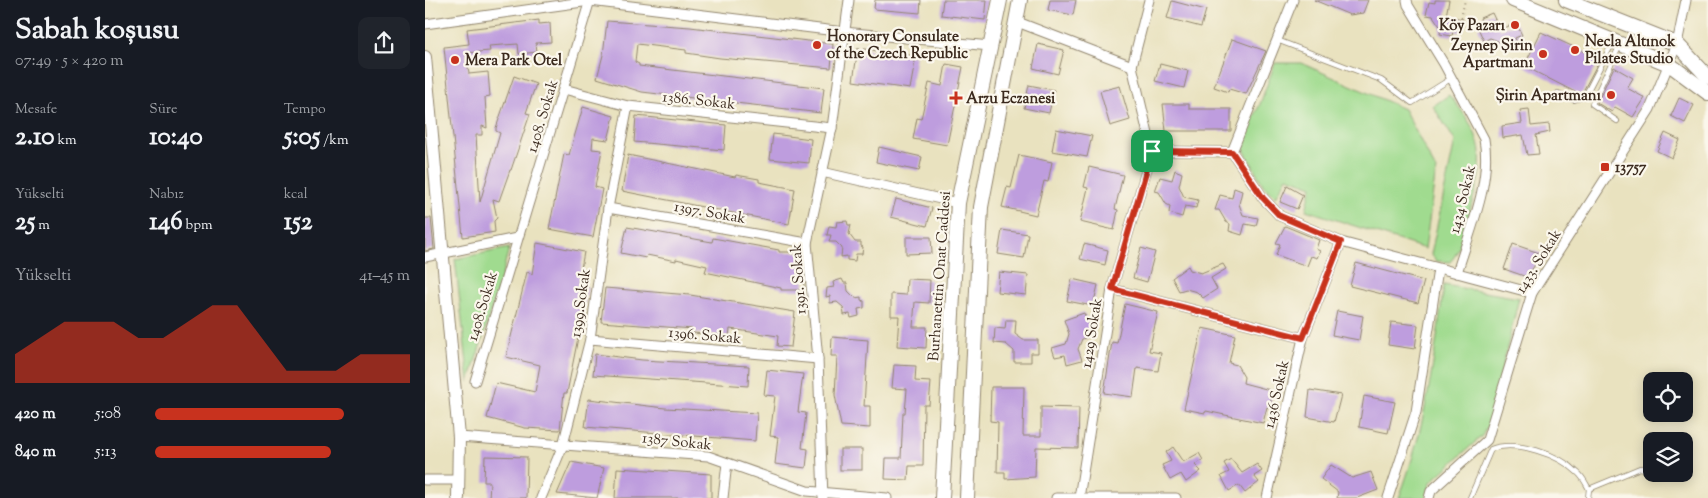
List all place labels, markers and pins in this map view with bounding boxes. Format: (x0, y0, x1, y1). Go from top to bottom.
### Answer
place label: Köy Pazarı (1439, 16, 1506, 37)
marker: Köy Pazarı (1509, 19, 1521, 31)
place label: Honorary Consulate of the Czech Republic (827, 27, 968, 65)
place label: Necla Altınok Pilates Studio (1585, 32, 1676, 70)
place label: Zeynep Şirin Apartmanı (1451, 36, 1534, 74)
marker: Honorary Consulate of the Czech Republic (811, 39, 823, 51)
marker: Necla Altınok Pilates Studio (1569, 44, 1581, 56)
marker: Zeynep Şirin Apartmanı (1537, 48, 1549, 60)
place label: Mera Park Otel (465, 51, 563, 72)
marker: Mera Park Otel (449, 54, 461, 66)
place label: Şirin Apartmanı (1496, 86, 1602, 107)
place label: Arzu Eczanesi (966, 89, 1056, 110)
marker: Şirin Apartmanı (1605, 89, 1617, 101)
marker: Arzu Eczanesi (950, 92, 962, 104)
pin (1131, 130, 1173, 172)
place label: 13757 (1615, 158, 1647, 179)
marker: 13757 (1599, 161, 1611, 173)

